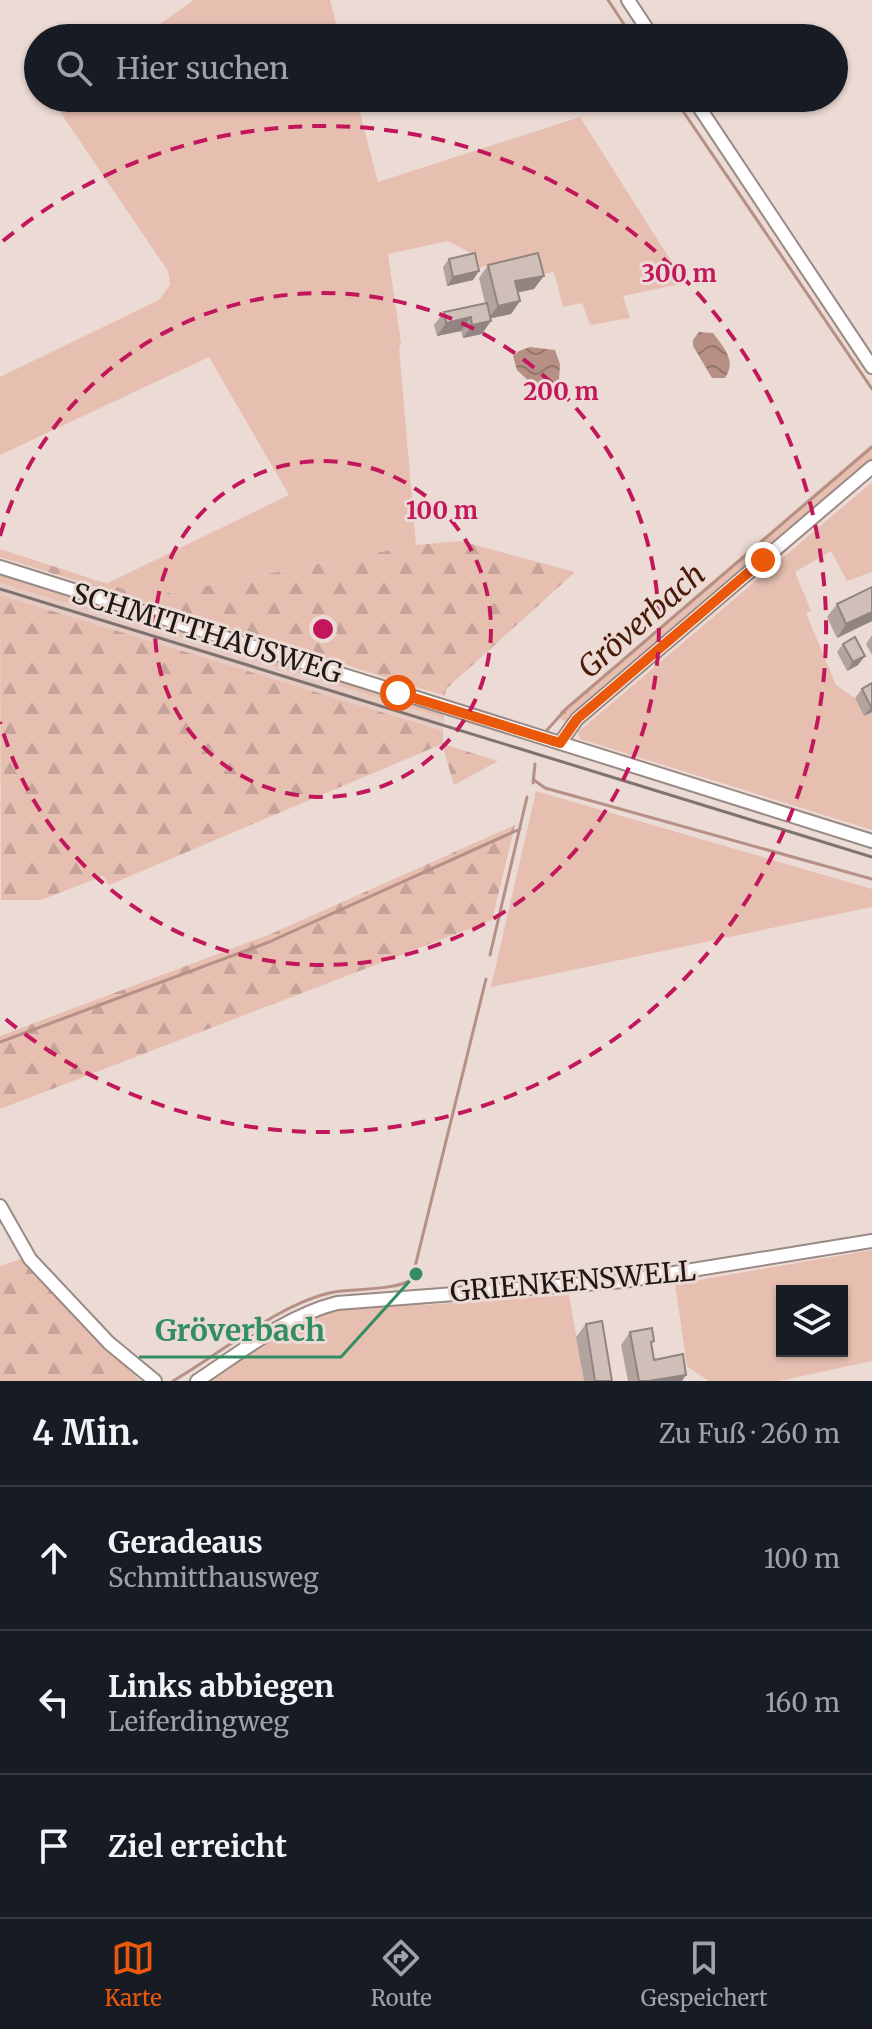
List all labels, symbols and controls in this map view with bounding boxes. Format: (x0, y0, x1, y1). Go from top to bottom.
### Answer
search box (24, 24, 848, 112)
icon: search (52, 46, 96, 90)
text: Hier suchen (116, 49, 289, 87)
text: 300 m (641, 258, 717, 289)
text: 200 m (523, 376, 599, 407)
text: 100 m (406, 495, 478, 526)
route end (745, 542, 781, 578)
water label: Gröverbach (570, 555, 713, 686)
street label: SCHMITTHAUSWEG (68, 575, 346, 691)
centre of rings (309, 615, 337, 643)
route start (380, 675, 416, 711)
street label: GRIENKENSWELL (449, 1252, 697, 1310)
map controls (776, 1285, 848, 1357)
button: layers (776, 1285, 848, 1357)
callout: Gröverbach (139, 1303, 341, 1357)
text: Gröverbach (155, 1311, 325, 1349)
text: 4 Min. (32, 1412, 140, 1454)
text: Zu Fuß · 260 m (659, 1417, 840, 1450)
text: Geradeaus (108, 1523, 263, 1561)
icon: ahead (32, 1536, 76, 1580)
text: 100 m (764, 1542, 840, 1575)
text: Schmitthausweg (108, 1561, 319, 1594)
text: Links abbiegen (108, 1667, 334, 1705)
icon: left (32, 1680, 76, 1724)
text: 160 m (765, 1686, 840, 1719)
text: Leiferdingweg (108, 1705, 289, 1738)
icon: arrive (32, 1824, 76, 1868)
text: Ziel erreicht (108, 1827, 287, 1865)
tab: Karte (104, 1936, 162, 2012)
tab: Route (371, 1936, 432, 2012)
tab: Gespeichert (641, 1936, 767, 2012)

